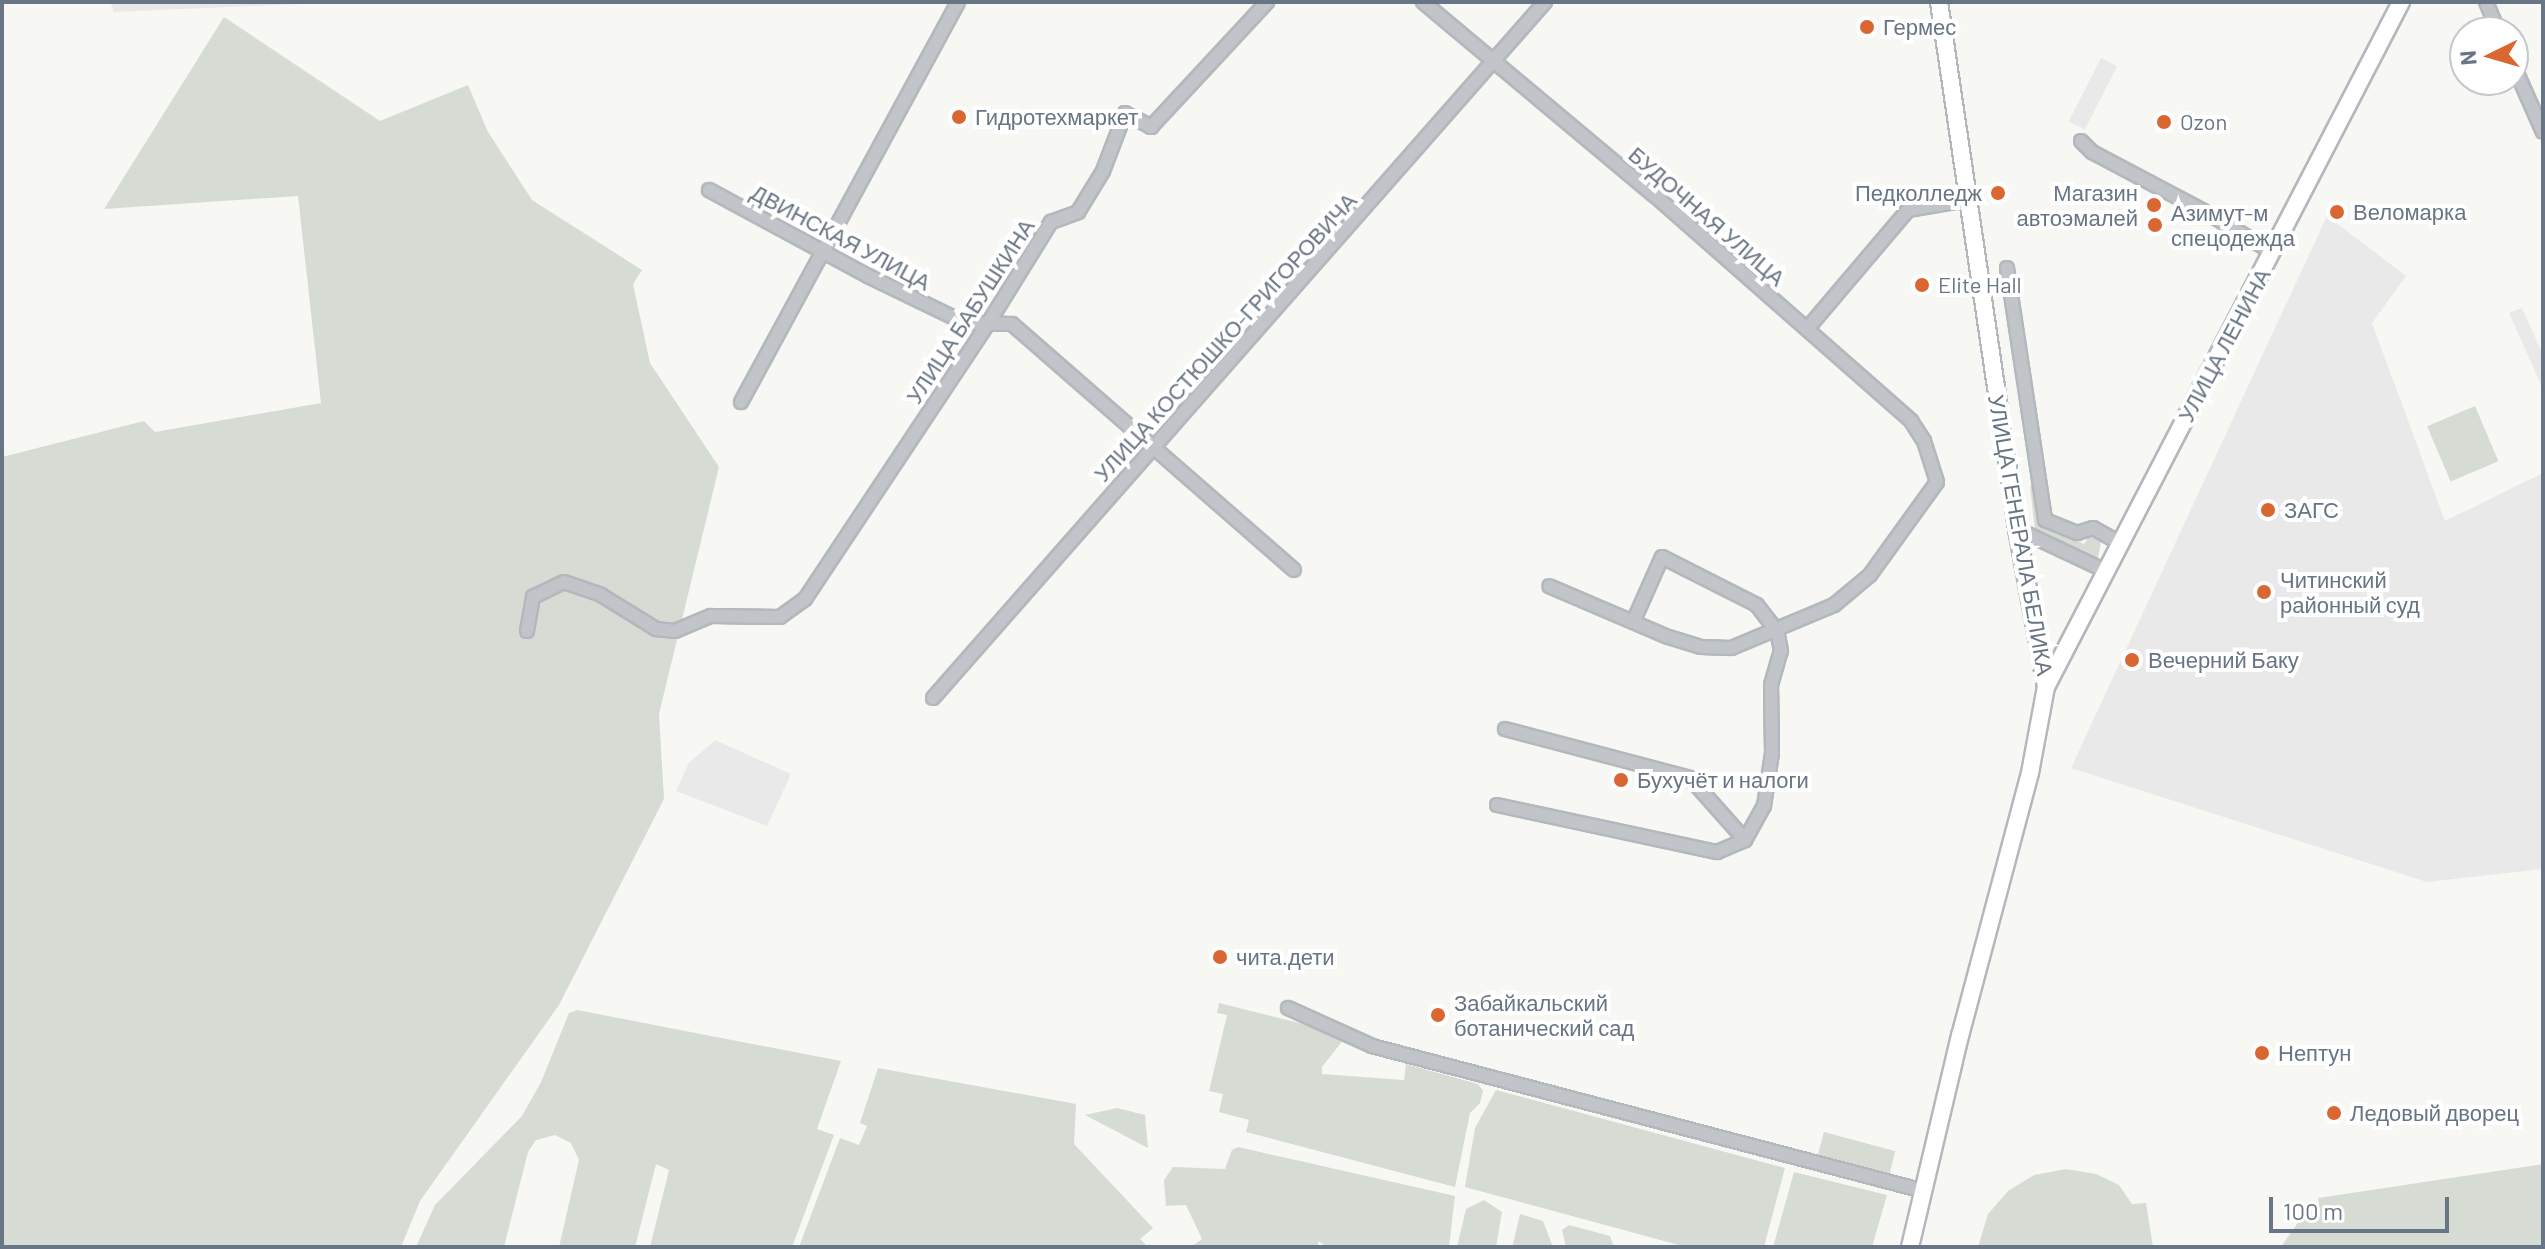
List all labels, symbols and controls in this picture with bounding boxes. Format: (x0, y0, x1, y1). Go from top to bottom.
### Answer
place label: Гермес (1883, 14, 1956, 40)
north arrow (2449, 16, 2529, 96)
marker: Гермес (1858, 18, 1876, 36)
text: N (2453, 49, 2481, 66)
place label: Гидротехмаркет (975, 104, 1138, 130)
marker: Гидротехмаркет (950, 108, 968, 126)
place label: Ozon (2180, 109, 2227, 135)
marker: Ozon (2155, 113, 2173, 131)
street label: БУДОЧНАЯ УЛИЦА (1623, 141, 1791, 291)
street label: ДВИНСКАЯ УЛИЦА (747, 179, 935, 295)
place label: Магазин автоэмалей (2017, 179, 2138, 230)
place label: Педколледж (1855, 180, 1982, 206)
marker: Педколледж (1989, 184, 2007, 202)
street label: УЛИЦА КОСТЮШКО-ГРИГОРОВИЧА (1088, 187, 1362, 487)
marker: Магазин автоэмалей (2145, 196, 2163, 214)
place label: Азимут-м спецодежда (2171, 199, 2295, 250)
place label: Веломарка (2353, 199, 2466, 225)
marker: Веломарка (2328, 203, 2346, 221)
street label: УЛИЦА БАБУШКИНА (900, 214, 1040, 408)
marker: Азимут-м спецодежда (2146, 216, 2164, 234)
street label: УЛИЦА ЛЕНИНА (2172, 264, 2276, 426)
place label: Elite Hall (1938, 272, 2022, 298)
marker: Elite Hall (1913, 276, 1931, 294)
street label: УЛИЦА ГЕНЕРАЛА БЕЛИКА (1983, 393, 2059, 677)
place label: ЗАГС (2284, 497, 2339, 523)
marker: ЗАГС (2259, 501, 2277, 519)
place label: Читинский районный суд (2280, 566, 2420, 618)
marker: Читинский районный суд (2255, 583, 2273, 601)
place label: Вечерний Баку (2148, 647, 2299, 673)
marker: Вечерний Баку (2123, 651, 2141, 669)
place label: Бухучёт и налоги (1637, 767, 1809, 793)
marker: Бухучёт и налоги (1612, 771, 1630, 789)
place label: чита.дети (1236, 944, 1335, 970)
marker: чита.дети (1211, 948, 1229, 966)
place label: Забайкальский ботанический сад (1454, 989, 1634, 1040)
marker: Забайкальский ботанический сад (1429, 1006, 1447, 1024)
place label: Нептун (2278, 1040, 2352, 1066)
marker: Нептун (2253, 1044, 2271, 1062)
place label: Ледовый дворец (2350, 1100, 2519, 1126)
marker: Ледовый дворец (2325, 1104, 2343, 1122)
scale bar (2273, 1181, 2453, 1231)
text: 100 m (2283, 1196, 2343, 1225)

